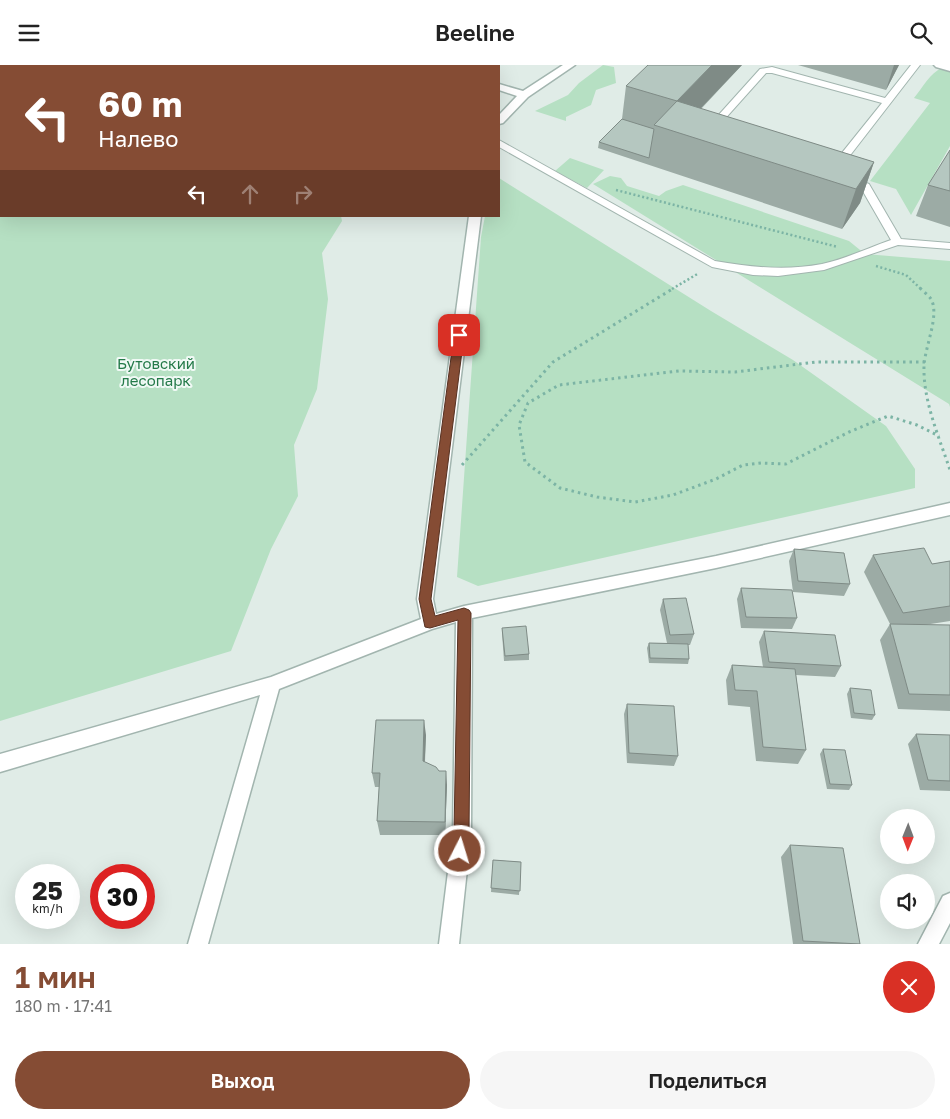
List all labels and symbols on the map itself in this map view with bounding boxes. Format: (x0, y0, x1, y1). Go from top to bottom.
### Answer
pin (438, 314, 480, 356)
park label: Бутовский лесопарк (117, 354, 195, 389)
north arrow (880, 809, 935, 864)
position arrow (433, 824, 485, 876)
speed limit sign: 30 (90, 864, 155, 929)

